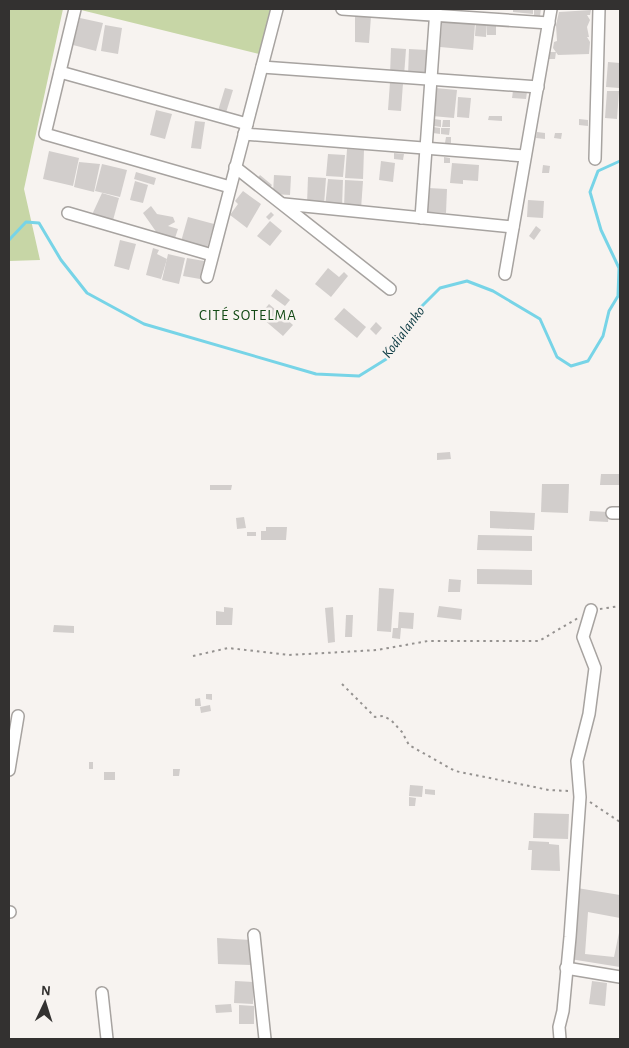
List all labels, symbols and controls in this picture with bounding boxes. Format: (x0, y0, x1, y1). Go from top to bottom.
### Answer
water label: Kodialanko (379, 304, 428, 361)
district label: CITÉ SOTELMA (199, 306, 297, 323)
north arrow (20, 978, 70, 1028)
text: N (40, 984, 51, 998)

